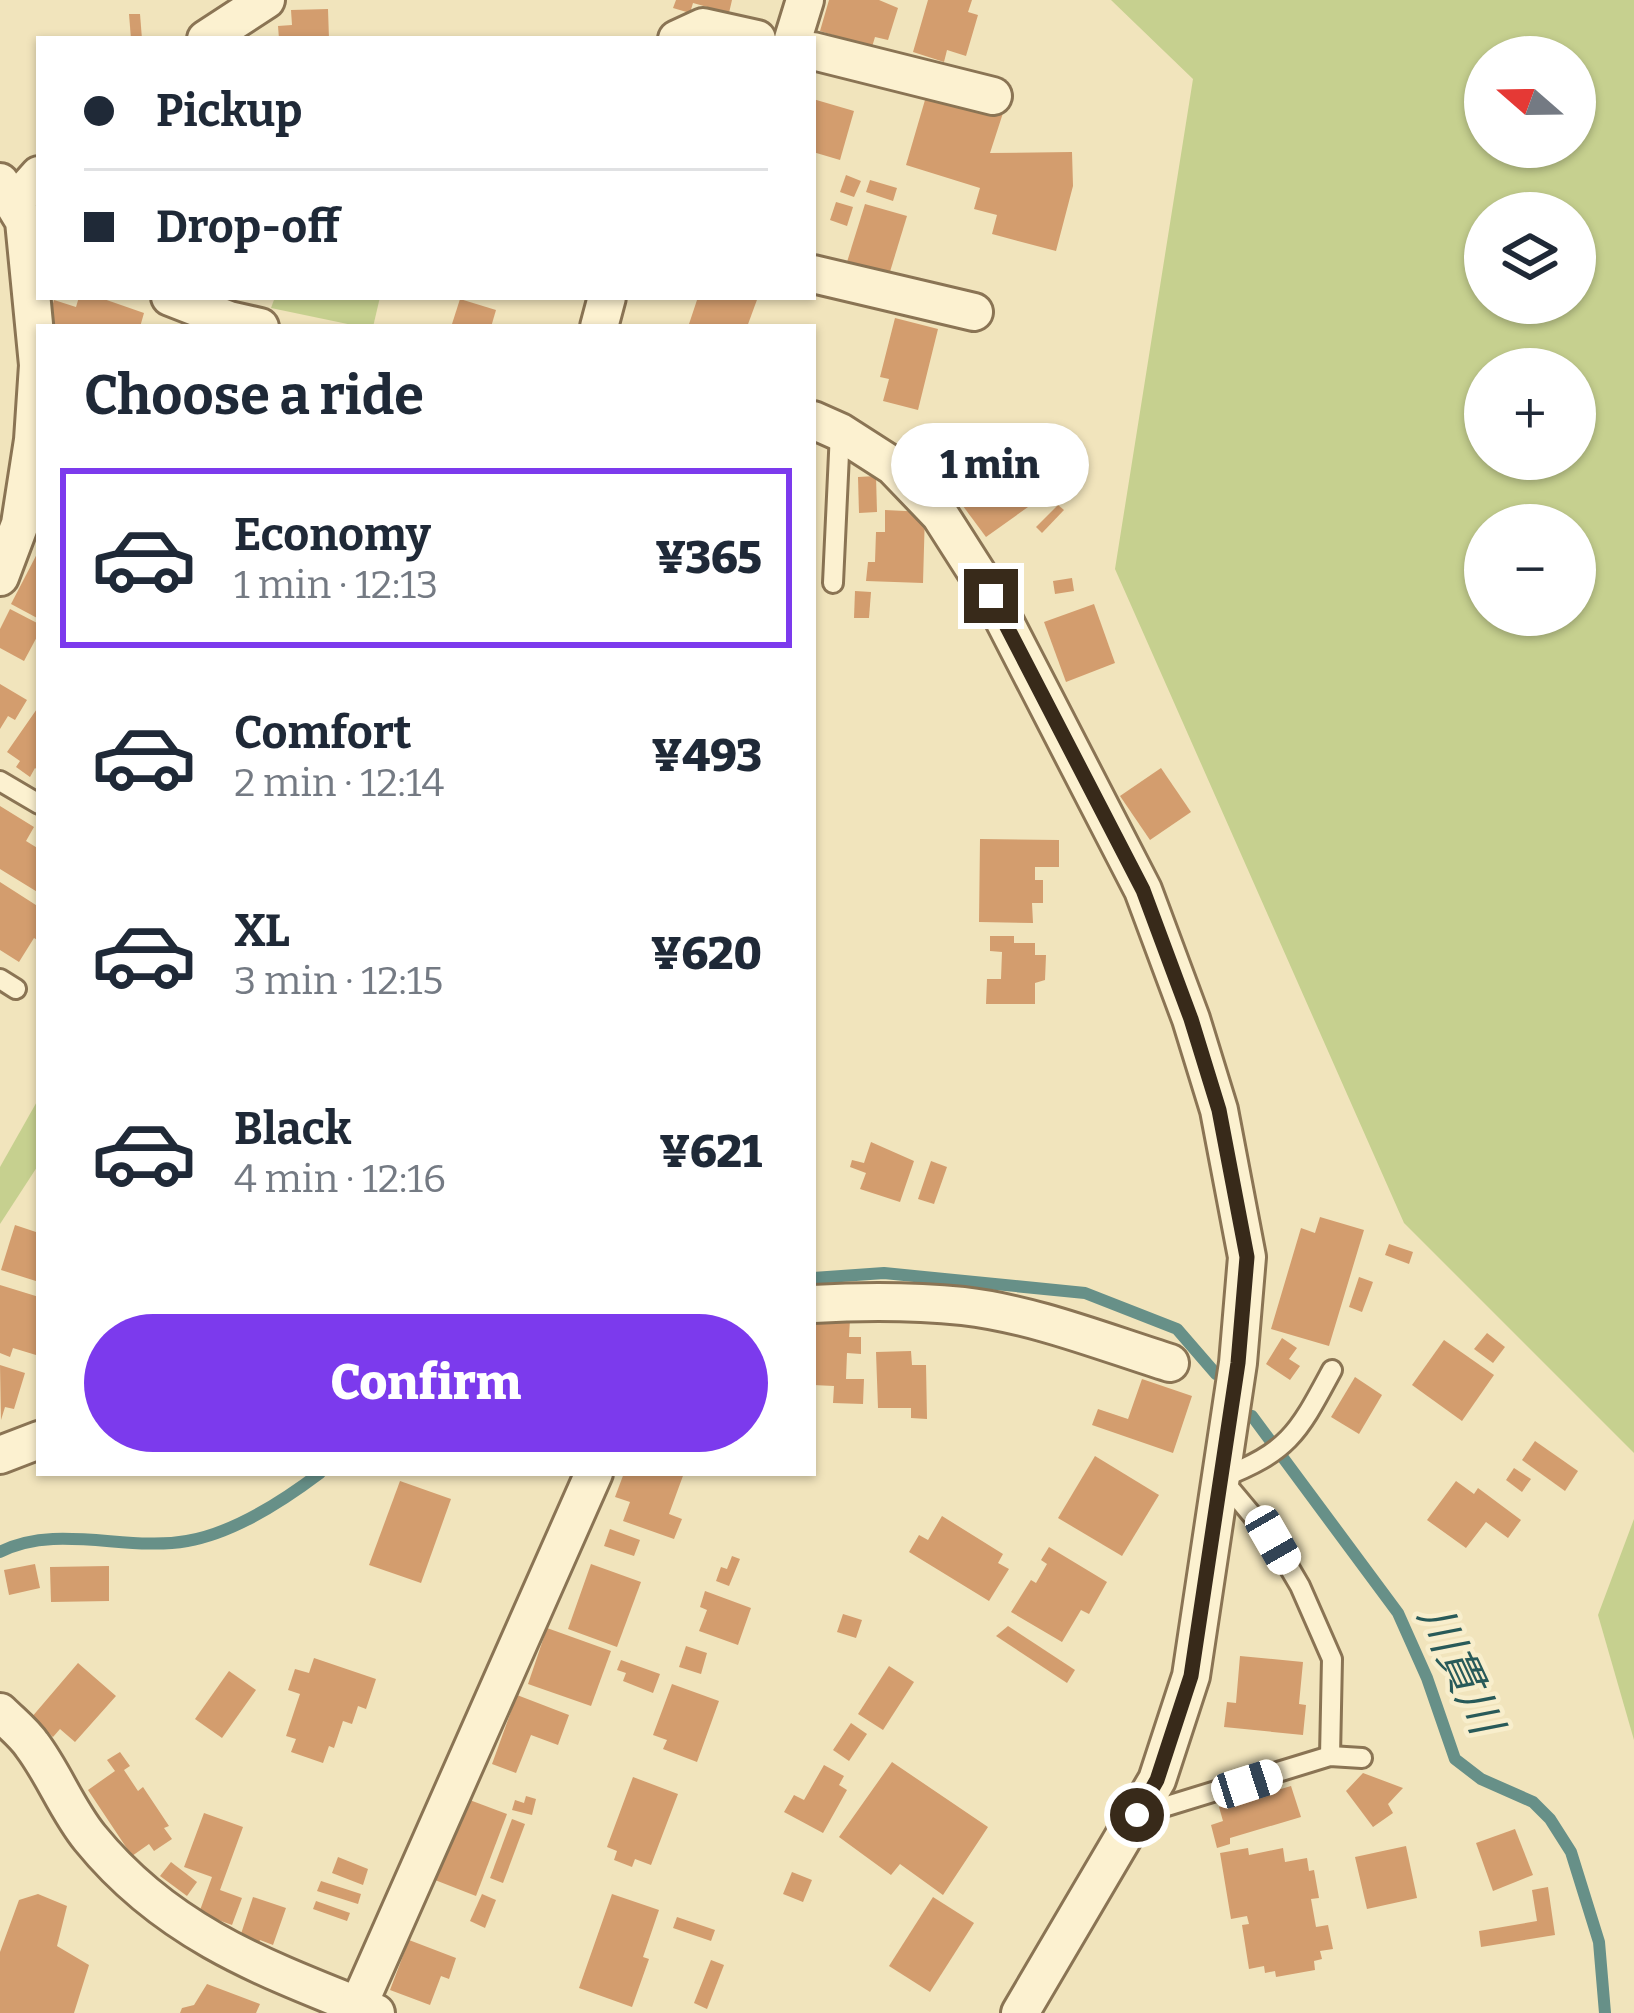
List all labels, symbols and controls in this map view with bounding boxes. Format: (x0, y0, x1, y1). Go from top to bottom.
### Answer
north arrow (1464, 36, 1596, 168)
map controls (1464, 36, 1596, 636)
text: Pickup (156, 84, 302, 138)
button: layers (1464, 192, 1596, 324)
text: Drop-off (156, 200, 340, 254)
button: + (1464, 348, 1596, 480)
text: Choose a ride (84, 364, 424, 428)
callout: 1 min (892, 422, 1090, 506)
text: 1 min (940, 442, 1040, 488)
icon: car (90, 504, 198, 612)
button: − (1464, 504, 1596, 636)
text: Economy (234, 508, 431, 562)
text: ¥365 (655, 531, 762, 585)
text: 1 min · 12:13 (234, 562, 438, 608)
route end (964, 569, 1018, 623)
icon: car (90, 702, 198, 810)
text: Comfort (234, 706, 412, 760)
text: ¥493 (651, 729, 762, 783)
text: 2 min · 12:14 (234, 760, 444, 806)
icon: car (90, 900, 198, 1008)
text: XL (234, 904, 290, 958)
text: ¥620 (651, 927, 762, 981)
text: 3 min · 12:15 (234, 958, 443, 1004)
icon: car (90, 1098, 198, 1206)
text: Black (234, 1102, 351, 1156)
text: ¥621 (659, 1125, 762, 1179)
text: 4 min · 12:16 (234, 1156, 446, 1202)
button: Confirm (84, 1314, 768, 1452)
car (1239, 1500, 1307, 1580)
water label: 川貫川 (1407, 1597, 1515, 1746)
car (1207, 1756, 1287, 1812)
route start (1110, 1788, 1164, 1842)

